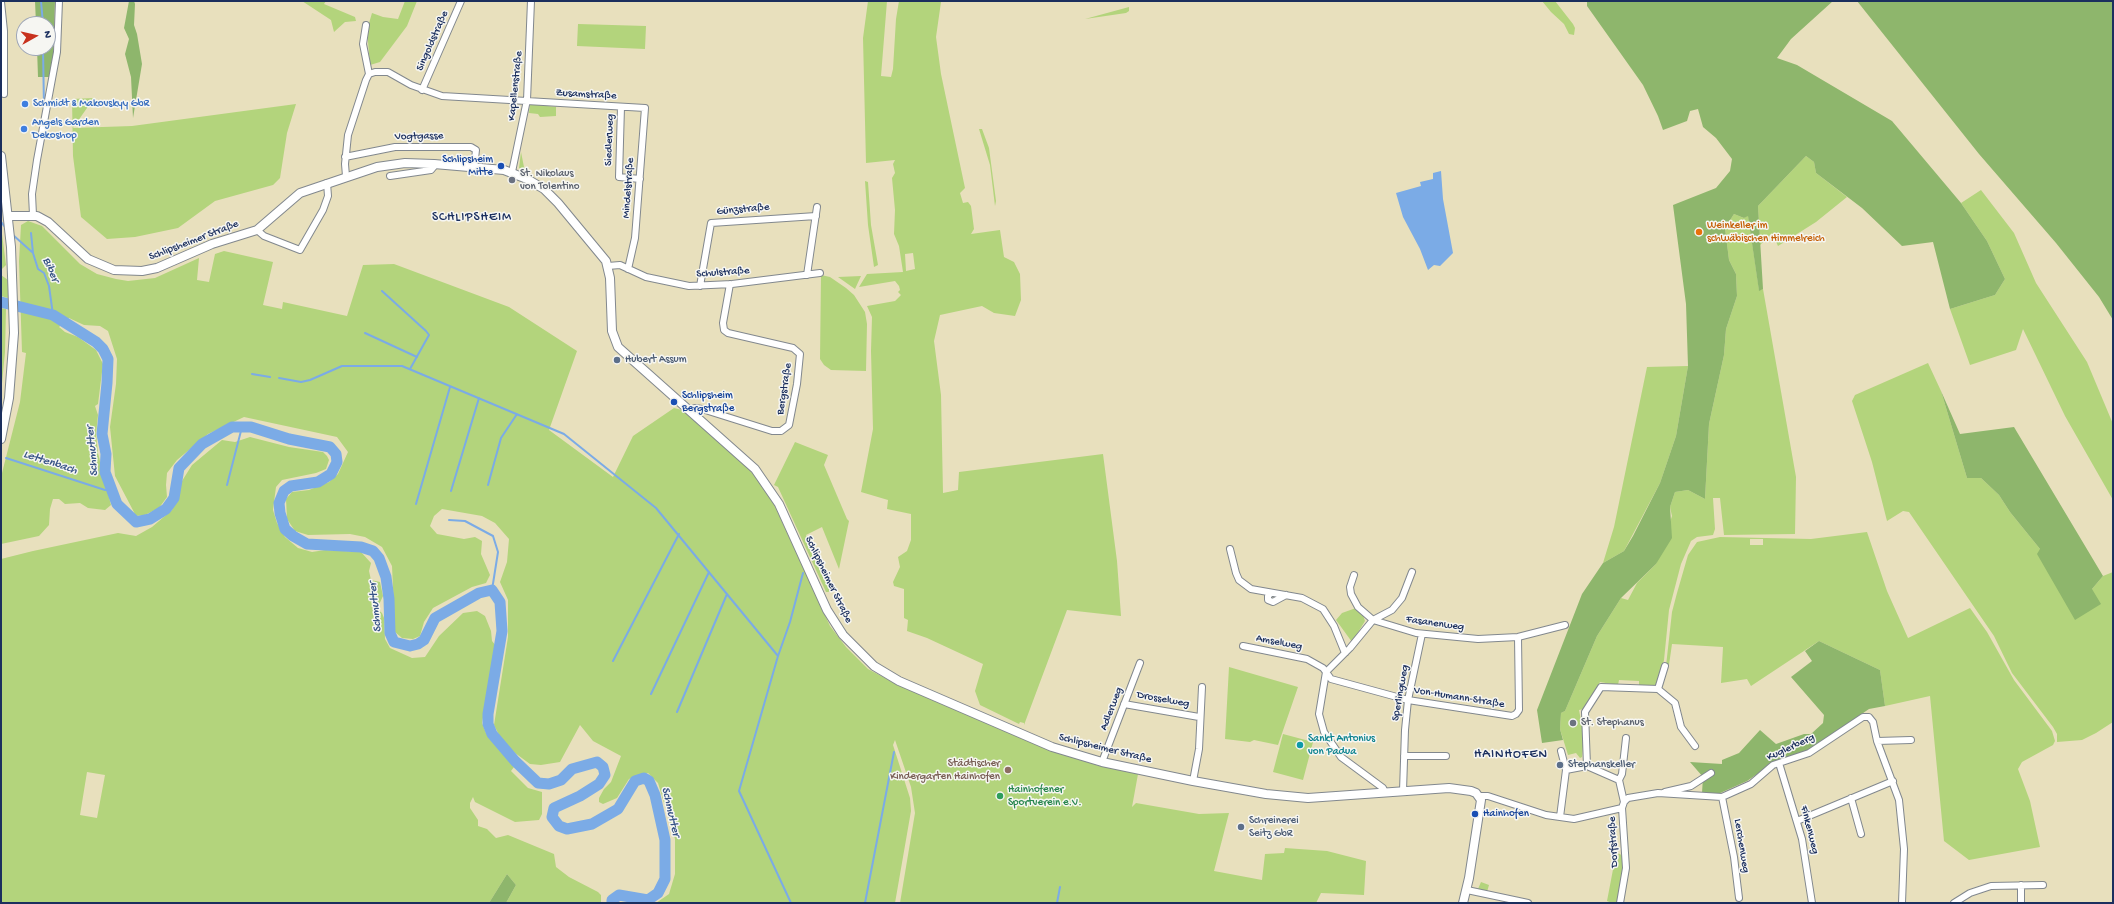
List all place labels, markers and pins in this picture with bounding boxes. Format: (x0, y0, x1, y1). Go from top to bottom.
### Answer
place label: Schmidt & Makovskyy GbR (33, 97, 149, 111)
marker: Schmidt & Makovskyy GbR (20, 99, 30, 109)
place label: Angels Garden Dekoshop (32, 116, 99, 142)
marker: Angels Garden Dekoshop (19, 124, 29, 134)
place label: Schlipsheim Mitte (442, 153, 493, 179)
marker: Schlipsheim Mitte (496, 161, 506, 171)
place label: St. Nikolaus von Tolentino (520, 167, 579, 193)
marker: St. Nikolaus von Tolentino (507, 175, 517, 185)
place label: Weinkeller im schwäbischen Himmelreich (1707, 219, 1825, 245)
marker: Weinkeller im schwäbischen Himmelreich (1694, 227, 1704, 237)
place label: Hubert Assum (625, 353, 686, 367)
marker: Hubert Assum (612, 355, 622, 365)
place label: Schlipsheim Bergstraße (682, 389, 734, 415)
marker: Schlipsheim Bergstraße (669, 397, 679, 407)
place label: St. Stephanus (1581, 716, 1644, 730)
marker: St. Stephanus (1568, 718, 1578, 728)
place label: Sankt Antonius von Padua (1308, 732, 1375, 758)
marker: Sankt Antonius von Padua (1295, 740, 1305, 750)
place label: Städtischer Kindergarten Hainhofen (890, 757, 1000, 783)
place label: Stephanskeller (1568, 758, 1635, 772)
marker: Stephanskeller (1555, 760, 1565, 770)
marker: Städtischer Kindergarten Hainhofen (1003, 765, 1013, 775)
place label: Hainhofener Sportverein e.V. (1008, 783, 1082, 809)
marker: Hainhofener Sportverein e.V. (995, 791, 1005, 801)
place label: Hainhofen (1483, 807, 1529, 821)
marker: Hainhofen (1470, 809, 1480, 819)
place label: Schreinerei Seitz GbR (1249, 814, 1299, 840)
marker: Schreinerei Seitz GbR (1236, 822, 1246, 832)

